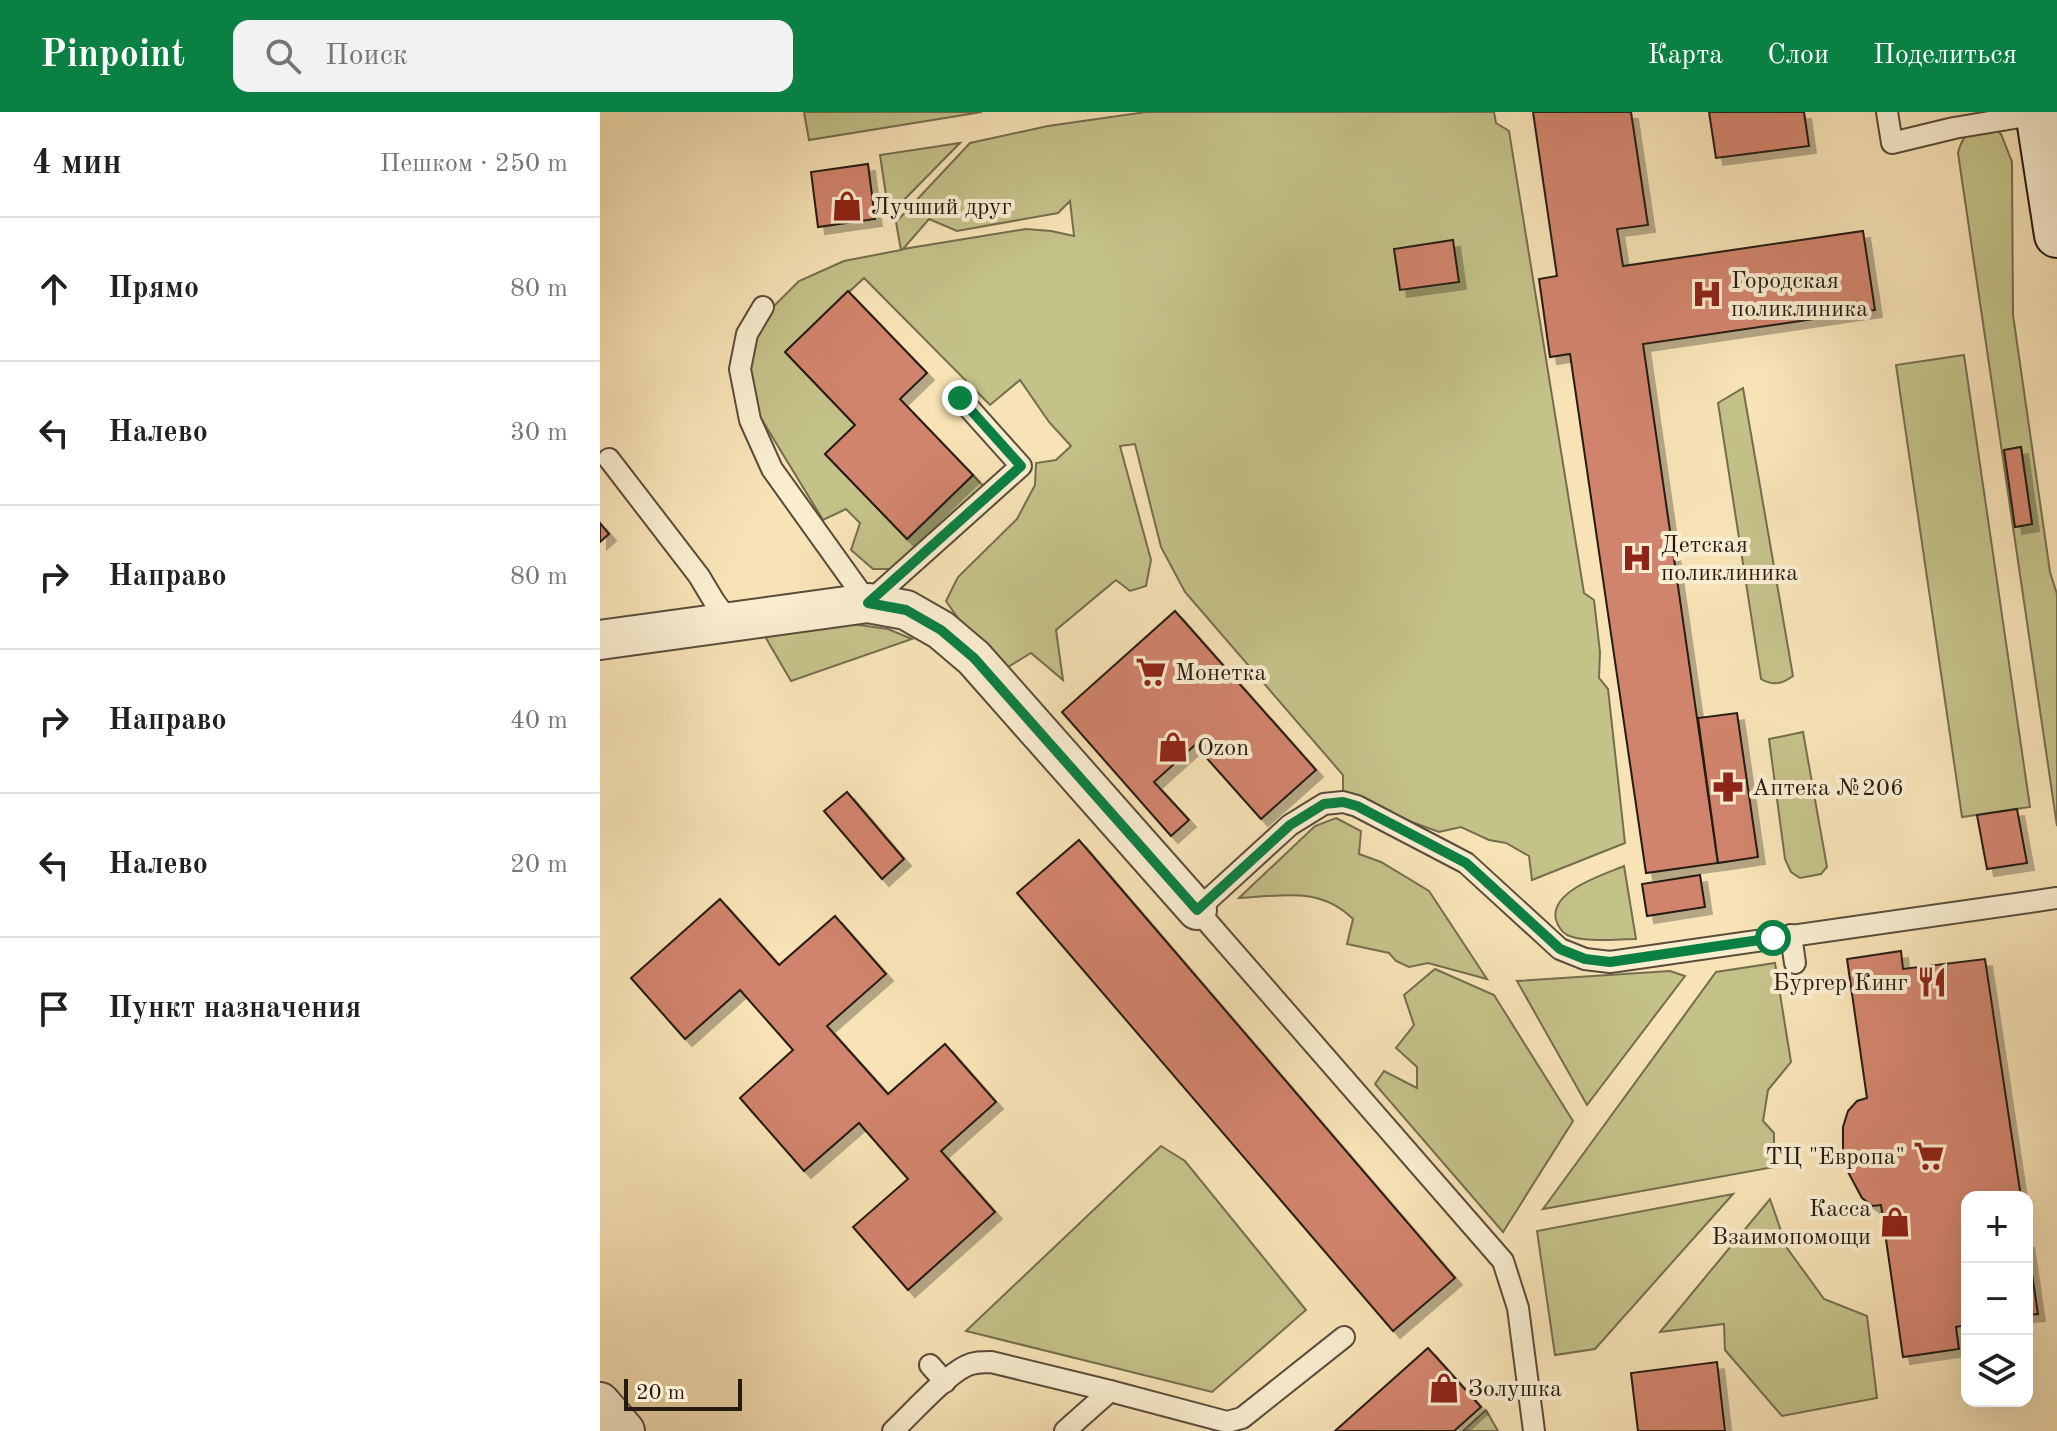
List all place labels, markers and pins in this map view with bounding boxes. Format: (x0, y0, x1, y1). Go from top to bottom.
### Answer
shop icon: Лучший друг (830, 189, 864, 223)
place label: Лучший друг (871, 196, 1012, 220)
place label: Городская поликлиника (1731, 270, 1868, 322)
hospital icon: Городская поликлиника (1690, 277, 1724, 311)
place label: Детская поликлиника (1661, 534, 1798, 586)
hospital icon: Детская поликлиника (1620, 541, 1654, 575)
supermarket icon: Монетка (1134, 655, 1168, 689)
place label: Монетка (1175, 662, 1267, 686)
shop icon: Ozon (1156, 730, 1190, 764)
place label: Ozon (1197, 737, 1249, 761)
pharmacy icon: Аптека №206 (1711, 770, 1745, 804)
place label: Аптека №206 (1752, 777, 1904, 801)
restaurant icon: Бургер Кинг (1915, 965, 1949, 999)
place label: Бургер Кинг (1772, 972, 1908, 996)
supermarket icon: ТЦ "Европа" (1912, 1139, 1946, 1173)
place label: ТЦ "Европа" (1766, 1146, 1905, 1170)
place label: Касса Взаимопомощи (1712, 1198, 1871, 1250)
shop icon: Касса Взаимопомощи (1878, 1205, 1912, 1239)
shop icon: Золушка (1427, 1371, 1461, 1405)
place label: Золушка (1468, 1378, 1562, 1402)

